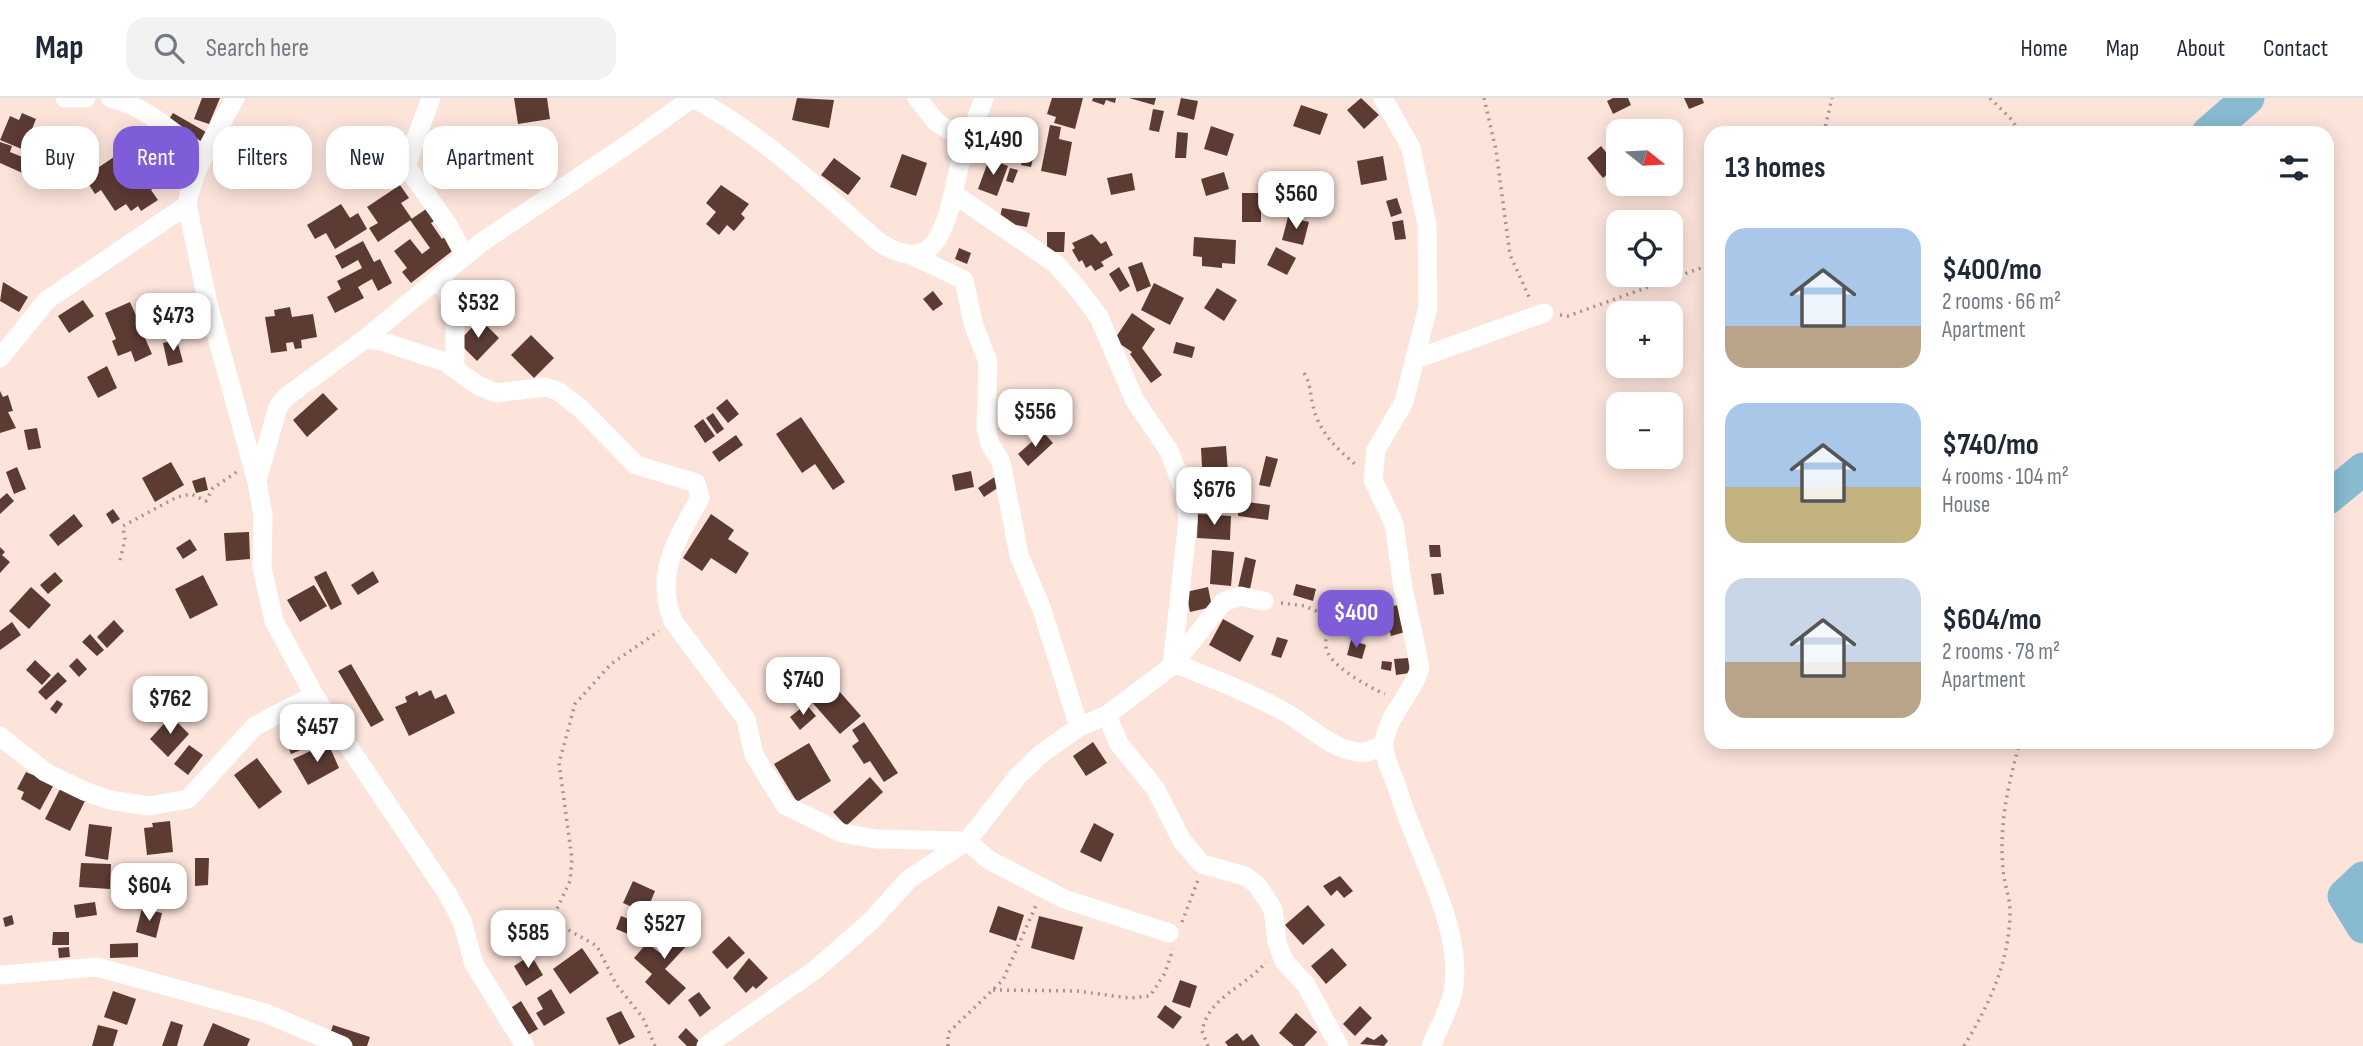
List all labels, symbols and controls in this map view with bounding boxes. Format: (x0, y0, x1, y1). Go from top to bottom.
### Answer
search box (126, 17, 616, 80)
text: Map (35, 28, 84, 68)
icon: search (150, 29, 188, 67)
text: Search here (206, 33, 309, 64)
text: Home (2020, 34, 2068, 63)
text: Map (2106, 34, 2139, 63)
text: About (2177, 34, 2225, 63)
text: Contact (2263, 34, 2328, 63)
pin: $1,490 (936, 118, 1050, 177)
north arrow (1606, 119, 1684, 196)
map controls (1606, 119, 1683, 469)
chip: Buy (21, 126, 99, 189)
chip: Rent (113, 126, 199, 189)
chip: Filters (213, 126, 312, 189)
chip: New (326, 126, 409, 189)
chip: Apartment (423, 126, 558, 189)
text: $1,490 (963, 126, 1023, 154)
icon: filters (2275, 149, 2313, 187)
text: 13 homes (1725, 150, 1826, 186)
pin: $560 (1255, 172, 1337, 231)
text: $560 (1274, 180, 1318, 208)
button: locate (1606, 210, 1683, 287)
text: $400/mo (1942, 252, 2042, 288)
icon: home (1781, 256, 1865, 340)
pin: $532 (437, 280, 519, 340)
text: 2 rooms · 66 m² (1942, 288, 2061, 316)
text: $532 (457, 289, 499, 317)
pin: $473 (132, 294, 214, 353)
button: + (1606, 301, 1683, 378)
text: $473 (152, 302, 194, 330)
text: Apartment (1942, 316, 2026, 344)
pin: $556 (994, 390, 1076, 449)
button: − (1606, 392, 1683, 469)
text: $556 (1014, 398, 1056, 426)
text: $740/mo (1942, 427, 2039, 463)
icon: home (1781, 431, 1865, 515)
text: 4 rooms · 104 m² (1942, 463, 2069, 491)
pin: $676 (1173, 468, 1255, 527)
text: $676 (1192, 476, 1236, 504)
text: House (1942, 491, 1990, 519)
pin: $400 (1315, 590, 1397, 650)
text: $400 (1334, 599, 1378, 627)
text: $604/mo (1942, 602, 2042, 638)
icon: home (1781, 606, 1865, 690)
text: 2 rooms · 78 m² (1942, 638, 2060, 666)
pin: $740 (762, 658, 844, 717)
text: $740 (782, 666, 824, 694)
text: Apartment (1942, 666, 2026, 694)
pin: $762 (129, 676, 211, 736)
text: $762 (149, 685, 191, 713)
pin: $457 (276, 704, 358, 764)
text: $457 (296, 713, 338, 741)
pin: $604 (108, 864, 190, 923)
text: $604 (127, 872, 171, 900)
pin: $527 (623, 902, 705, 961)
pin: $585 (487, 910, 569, 970)
text: $527 (643, 910, 685, 938)
text: $585 (507, 919, 549, 947)

